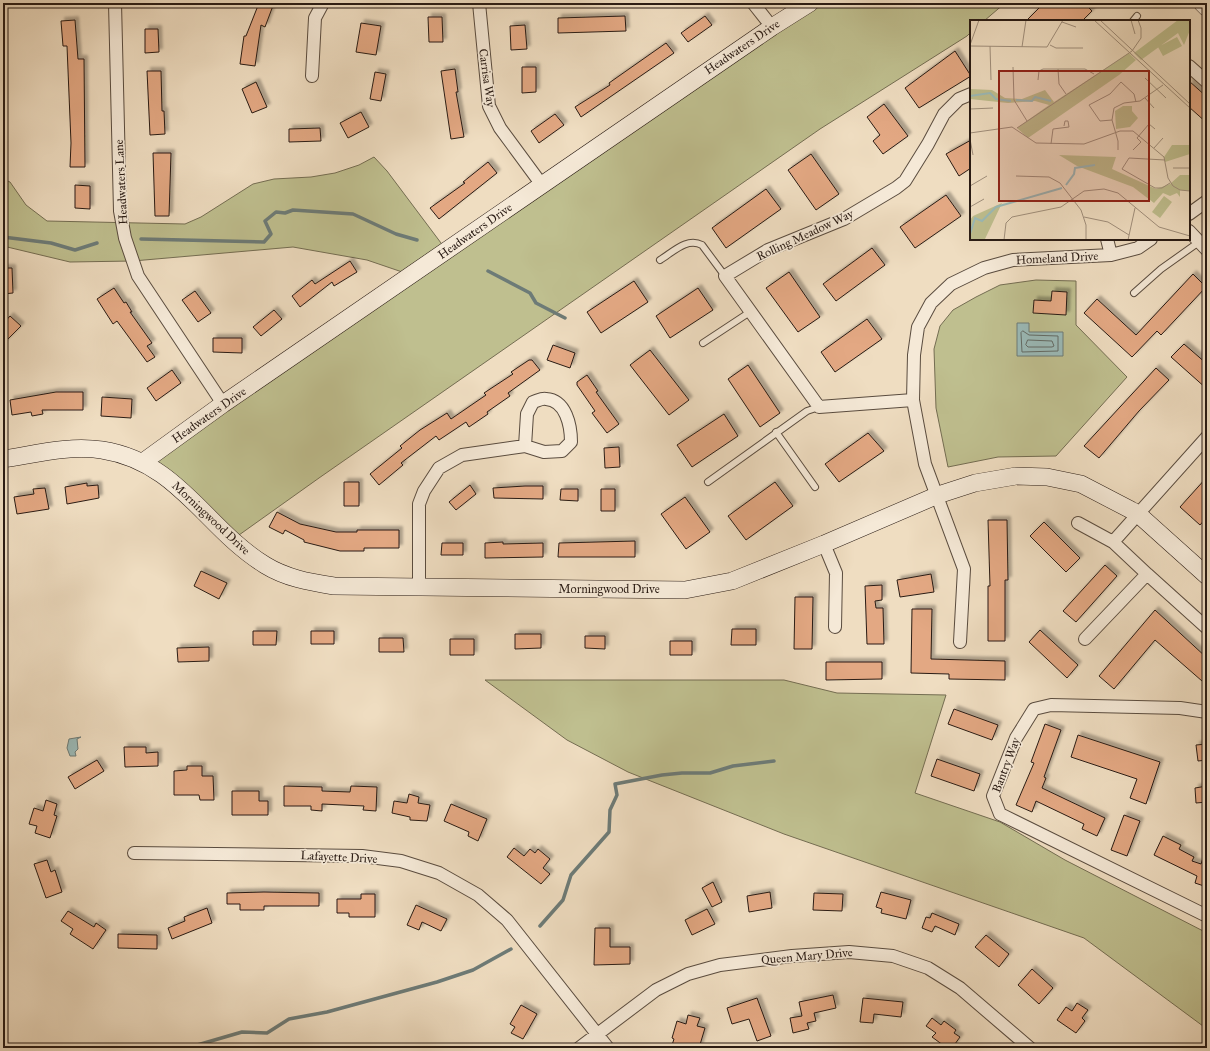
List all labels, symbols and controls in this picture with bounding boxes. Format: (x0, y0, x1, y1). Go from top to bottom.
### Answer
street label: Headwaters Drive (702, 17, 782, 77)
inset map (970, 20, 1190, 240)
street label: Carrisa Way (476, 48, 498, 109)
street label: Headwaters Lane (112, 139, 130, 225)
street label: Headwaters Drive (435, 200, 515, 262)
street label: Rolling Meadow Way (754, 206, 856, 264)
street label: Homeland Drive (1015, 249, 1099, 267)
street label: Headwaters Drive (169, 384, 249, 446)
street label: Morningwood Drive (169, 478, 253, 558)
street label: Morningwood Drive (558, 582, 660, 597)
street label: Bantry Way (989, 735, 1023, 794)
street label: Lafayette Drive (300, 848, 378, 866)
street label: Queen Mary Drive (761, 945, 853, 967)

